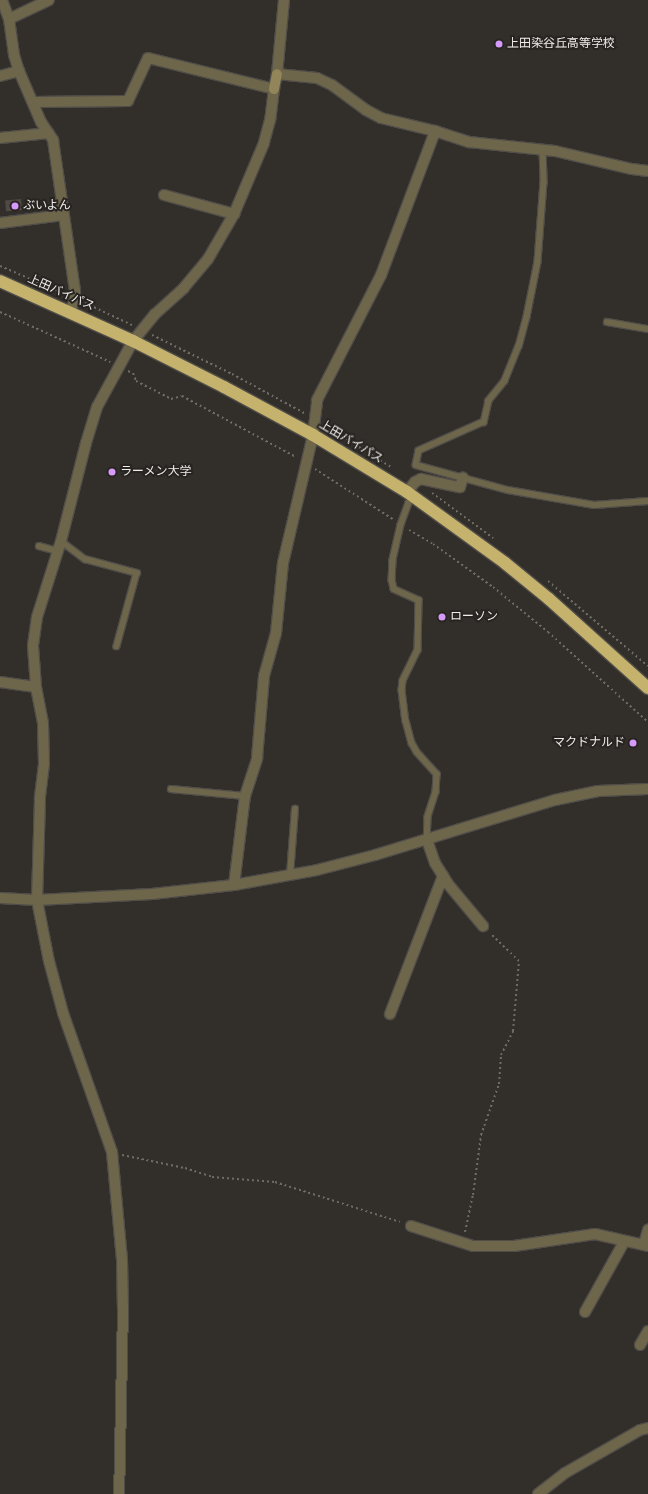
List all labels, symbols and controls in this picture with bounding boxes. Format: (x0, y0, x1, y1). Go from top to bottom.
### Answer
place label: 上田染谷丘高等学校 (507, 37, 615, 51)
marker: 上田染谷丘高等学校 (494, 39, 504, 49)
place label: ぶいよん (23, 199, 71, 213)
marker: ぶいよん (10, 201, 20, 211)
street label: 上田バイパス (25, 272, 97, 314)
street label: 上田バイパス (316, 417, 386, 467)
place label: ラーメン大学 (120, 465, 192, 479)
marker: ラーメン大学 (107, 467, 117, 477)
place label: ローソン (450, 610, 498, 624)
marker: ローソン (437, 612, 447, 622)
place label: マクドナルド (553, 736, 625, 750)
marker: マクドナルド (628, 738, 638, 748)

